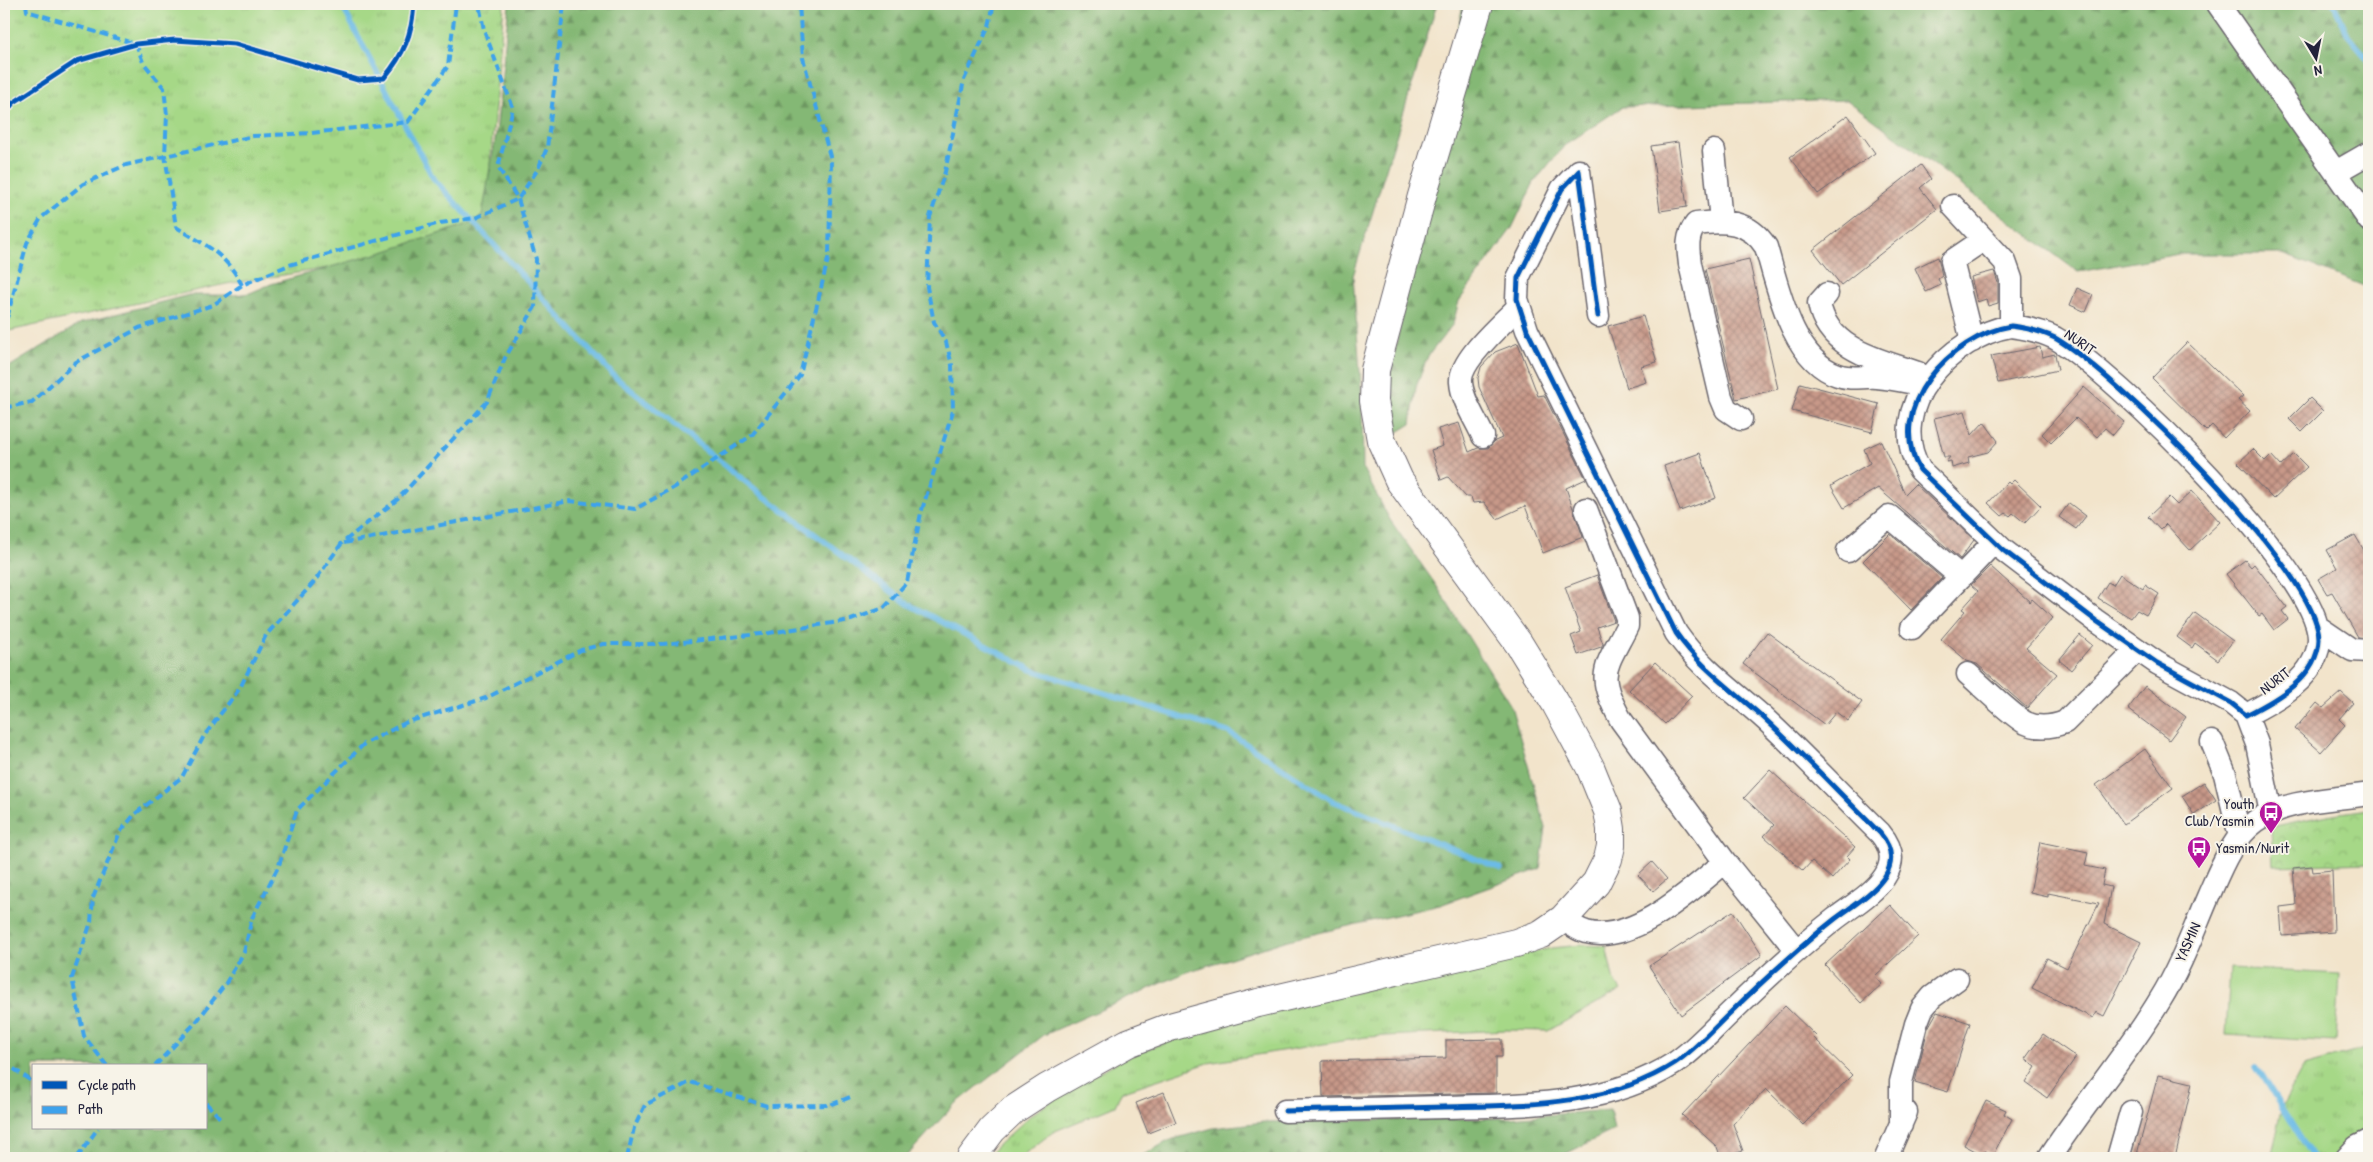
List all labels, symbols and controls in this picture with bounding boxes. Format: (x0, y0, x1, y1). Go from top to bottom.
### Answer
north arrow (2290, 32, 2340, 82)
text: N (2312, 61, 2324, 81)
street label: NURIT (2061, 323, 2101, 360)
street label: NURIT (2255, 661, 2295, 699)
place label: Youth Club/Yasmin (2185, 793, 2254, 831)
bus stop icon: Youth Club/Yasmin (2258, 800, 2284, 834)
bus stop icon: Yasmin/Nurit (2186, 835, 2212, 869)
place label: Yasmin/Nurit (2216, 837, 2290, 858)
street label: YASMIN (2170, 919, 2206, 965)
legend (32, 1064, 208, 1130)
text: Cycle path (78, 1074, 136, 1095)
text: Path (78, 1098, 103, 1119)

